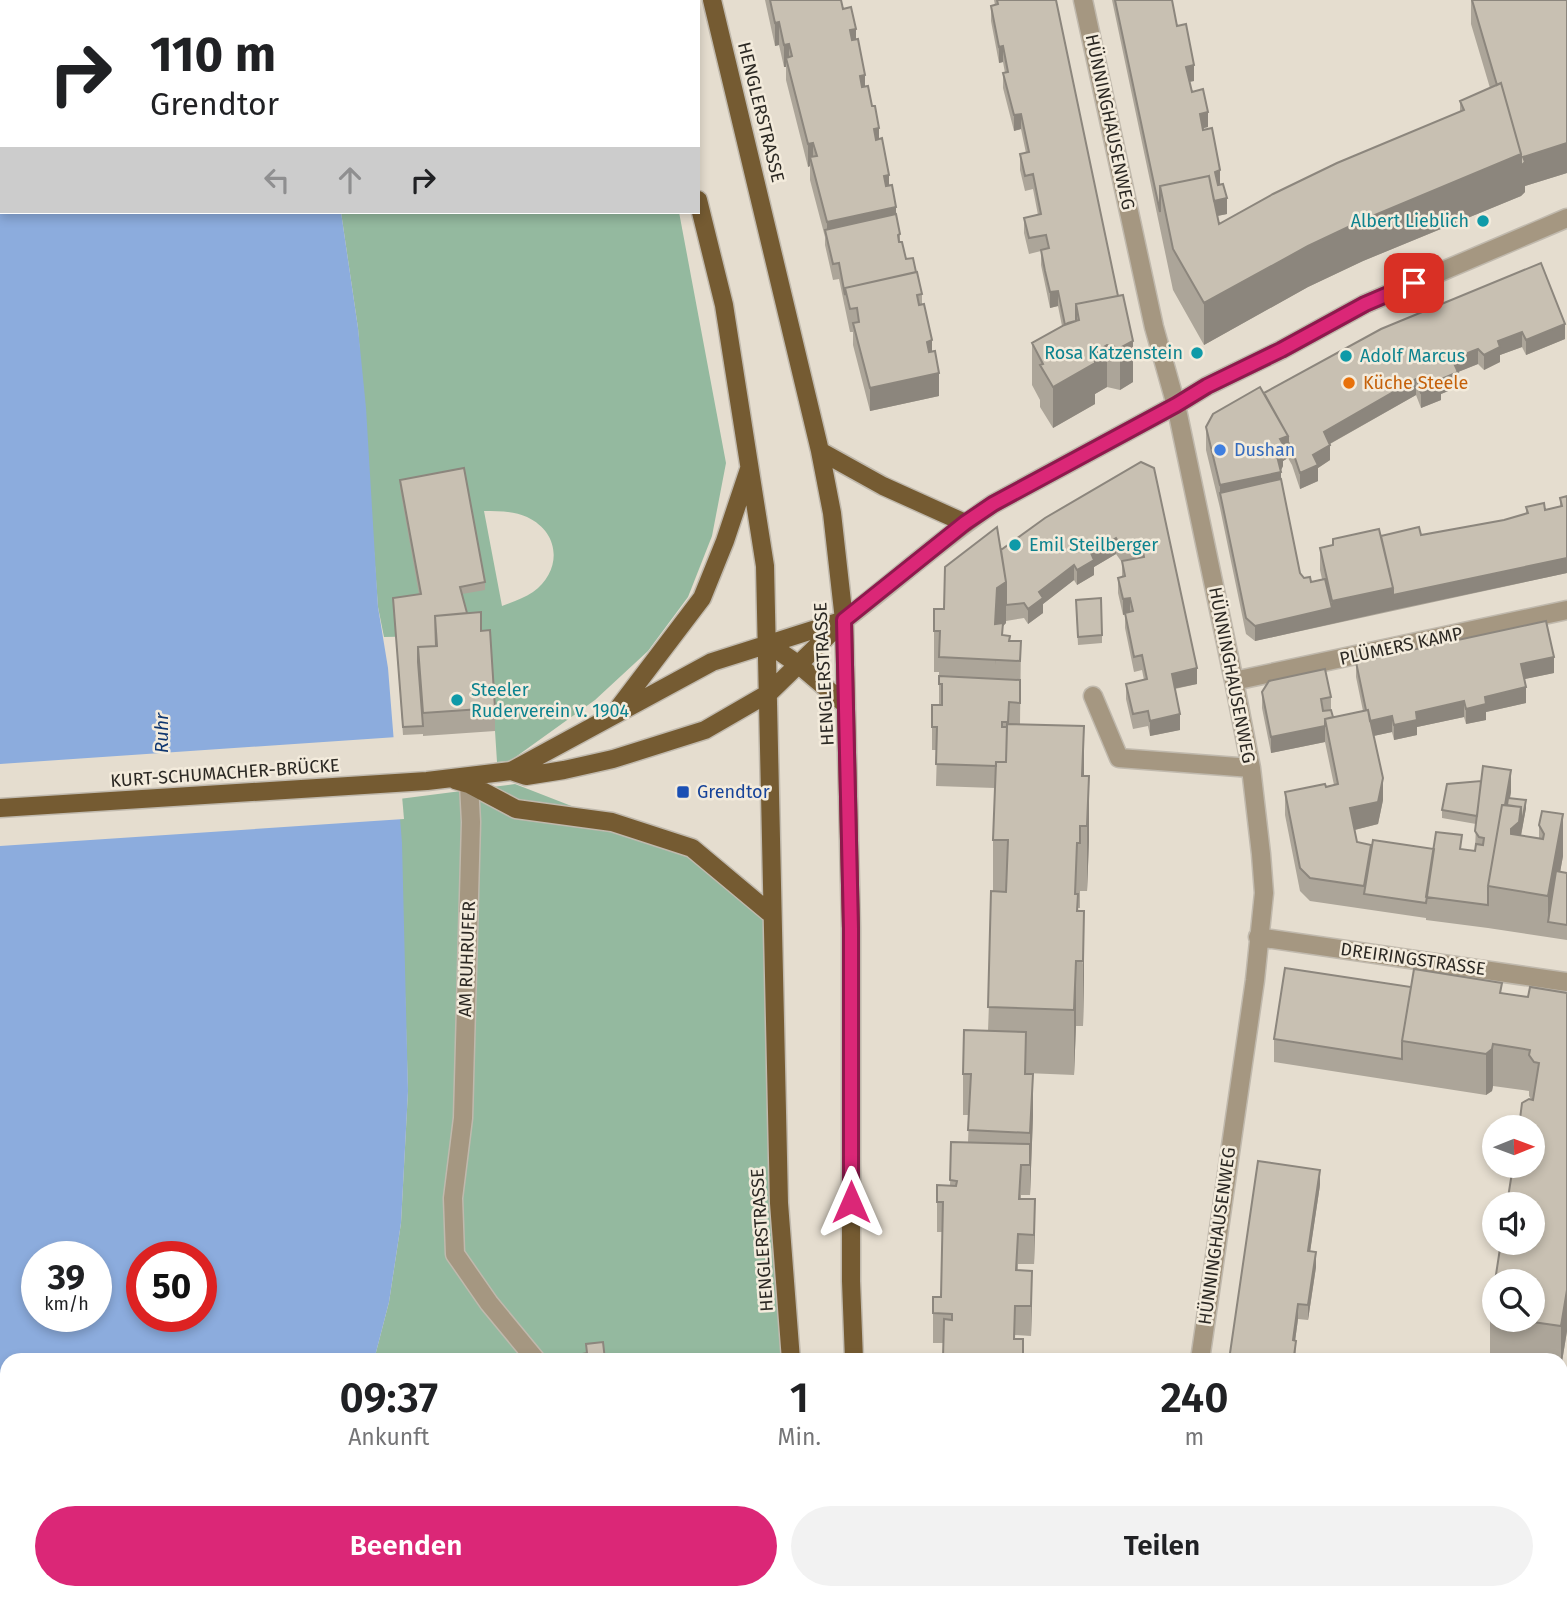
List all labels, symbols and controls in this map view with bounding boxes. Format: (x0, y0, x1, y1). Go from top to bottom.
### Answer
text: 110 m (150, 25, 276, 84)
icon: right (35, 28, 126, 119)
street label: HÜNNINGHAUSENWEG (1081, 32, 1139, 212)
street label: HENGLERSTRASSE (733, 40, 789, 184)
text: Grendtor (150, 85, 279, 123)
icon: left (258, 161, 296, 199)
icon: ahead (331, 161, 369, 199)
icon: right (404, 161, 442, 199)
place label: Albert Lieblich (1351, 210, 1469, 232)
marker: Albert Lieblich (1475, 213, 1491, 229)
pin (1384, 253, 1444, 313)
icon: arrive (1395, 264, 1433, 302)
place label: Rosa Katzenstein (1044, 342, 1183, 364)
marker: Rosa Katzenstein (1189, 345, 1205, 361)
place label: Adolf Marcus (1360, 345, 1465, 367)
marker: Adolf Marcus (1338, 348, 1354, 364)
place label: Küche Steele (1363, 372, 1468, 394)
marker: Küche Steele (1341, 375, 1357, 391)
place label: Dushan (1234, 439, 1295, 461)
marker: Dushan (1212, 442, 1228, 458)
place label: Emil Steilberger (1029, 534, 1158, 556)
marker: Emil Steilberger (1007, 537, 1023, 553)
street label: HÜNNINGHAUSENWEG (1204, 585, 1260, 765)
street label: HENGLERSTRASSE (809, 602, 839, 746)
street label: PLÜMERS KAMP (1337, 622, 1465, 670)
place label: Steeler Ruderverein v. 1904 (471, 679, 630, 722)
marker: Steeler Ruderverein v. 1904 (449, 692, 465, 708)
water label: Ruhr (150, 712, 173, 753)
street label: KURT-SCHUMACHER-BRÜCKE (110, 754, 340, 792)
place label: Grendtor (697, 781, 770, 803)
marker: Grendtor (675, 784, 691, 800)
street label: AM RUHRUFER (454, 901, 480, 1017)
street label: DREIRINGSTRASSE (1339, 938, 1487, 980)
north arrow (1482, 1115, 1545, 1178)
map controls (1482, 1115, 1545, 1332)
street label: HÜNNINGHAUSENWEG (1194, 1146, 1240, 1326)
position arrow (814, 1165, 888, 1239)
street label: HENGLERSTRASSE (746, 1167, 778, 1313)
button: sound (1482, 1192, 1545, 1255)
speed limit sign: 50 (126, 1241, 217, 1332)
text: 39 (48, 1256, 85, 1298)
button: search (1482, 1269, 1545, 1332)
text: km/h (44, 1293, 89, 1315)
text: 09:37 (339, 1373, 438, 1423)
text: 1 (790, 1373, 809, 1423)
text: 240 (1160, 1373, 1228, 1423)
text: Ankunft (348, 1423, 429, 1451)
text: Min. (778, 1423, 821, 1451)
text: m (1185, 1423, 1204, 1451)
button: Beenden (35, 1506, 777, 1586)
button: Teilen (791, 1506, 1533, 1586)

